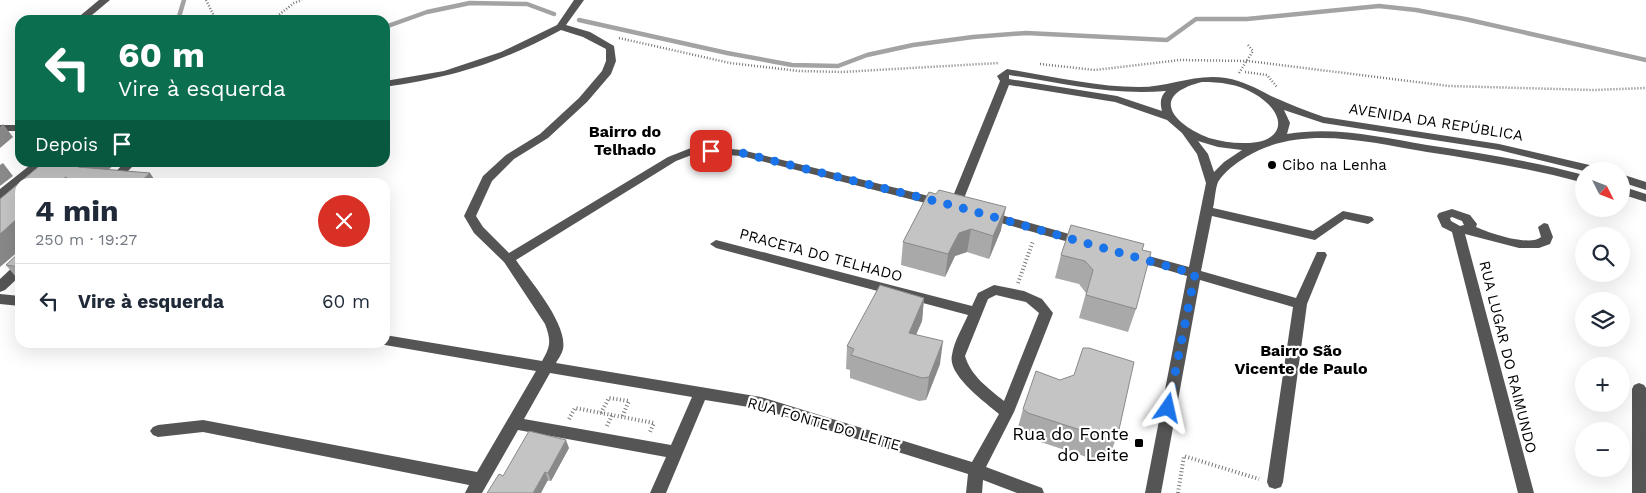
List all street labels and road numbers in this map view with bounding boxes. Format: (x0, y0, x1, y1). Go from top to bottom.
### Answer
street label: AVENIDA DA REPÚBLICA (1348, 99, 1525, 145)
street label: PRACETA DO TELHADO (738, 225, 904, 285)
street label: RUA LUGAR DO RAIMUNDO (1475, 259, 1541, 455)
street label: RUA FONTE DO LEITE (745, 394, 903, 454)

